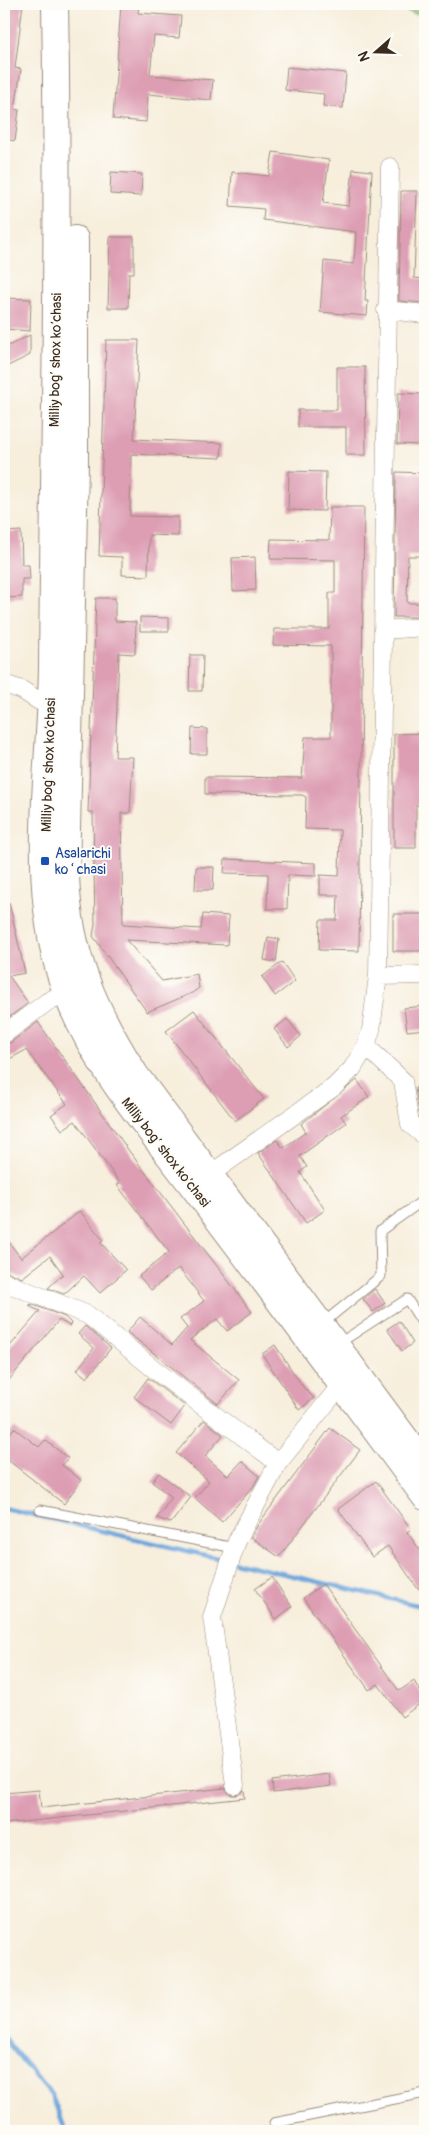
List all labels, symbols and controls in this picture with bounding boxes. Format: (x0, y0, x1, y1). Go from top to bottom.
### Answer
north arrow (352, 28, 402, 78)
text: N (355, 49, 374, 64)
street label: Milliy bog‘ shox ko‘chasi (46, 292, 65, 427)
street label: Milliy bog‘ shox ko‘chasi (38, 697, 59, 832)
place label: Asalarichi koʻchasi (55, 845, 111, 878)
marker: Asalarichi koʻchasi (39, 855, 51, 867)
street label: Milliy bog‘ shox ko‘chasi (118, 1094, 214, 1211)

